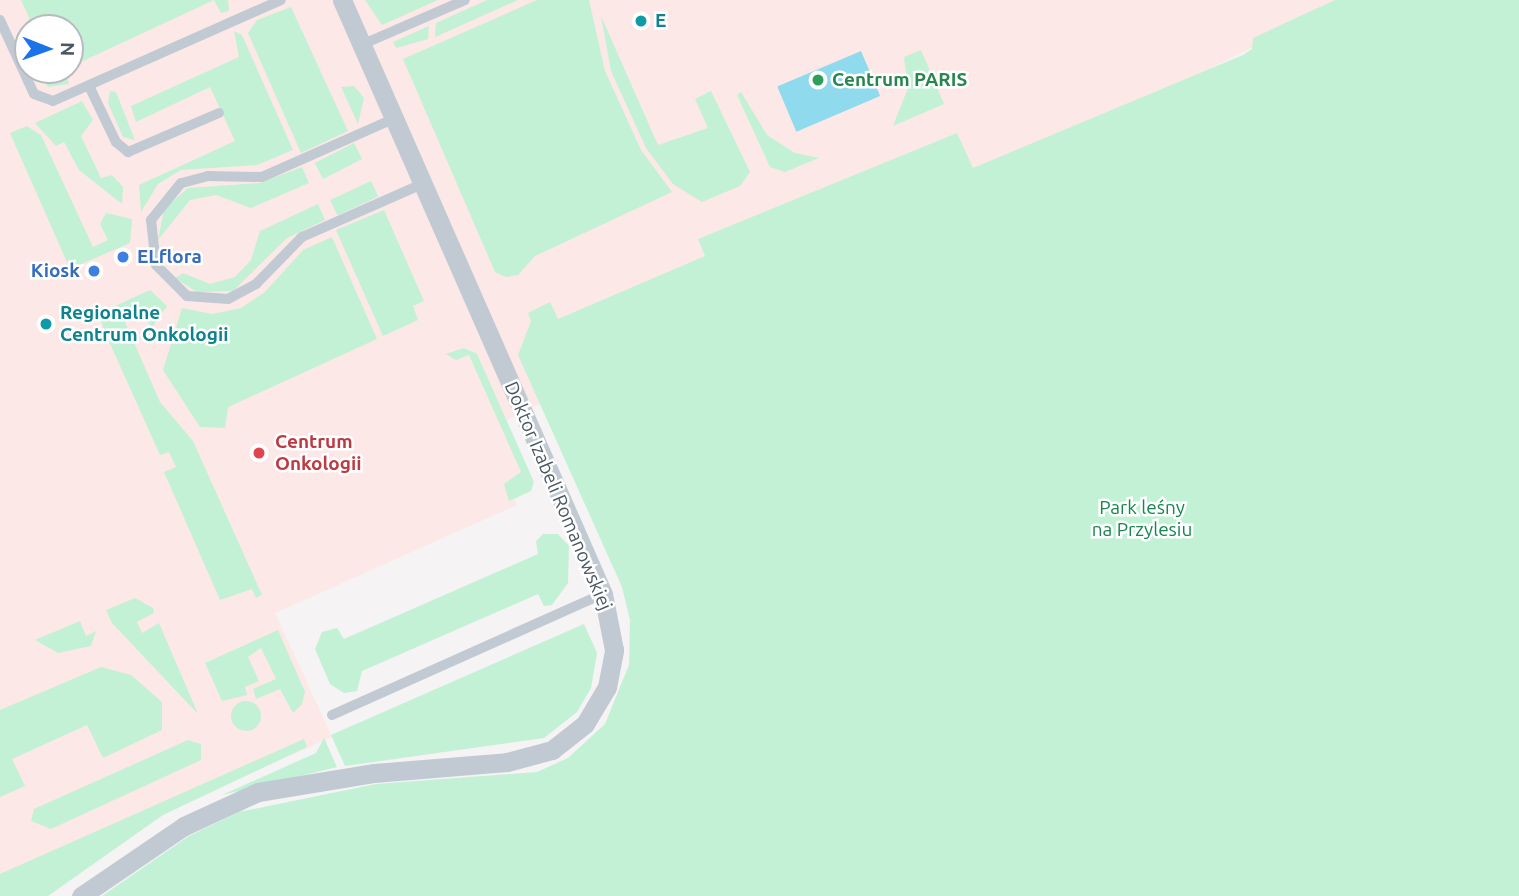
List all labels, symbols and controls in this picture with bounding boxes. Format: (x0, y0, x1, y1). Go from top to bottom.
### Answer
place label: E (655, 10, 666, 32)
marker: E (633, 13, 649, 29)
north arrow (14, 14, 84, 84)
text: N (57, 42, 79, 57)
place label: Centrum PARIS (832, 69, 967, 91)
marker: Centrum PARIS (810, 72, 826, 88)
place label: ELflora (137, 246, 202, 268)
marker: ELflora (115, 249, 131, 265)
place label: Kiosk (31, 260, 80, 282)
marker: Kiosk (86, 263, 102, 279)
place label: Regionalne Centrum Onkologii (60, 302, 229, 346)
marker: Regionalne Centrum Onkologii (38, 316, 54, 332)
street label: Doktor Izabeli Romanowskiej (499, 378, 617, 614)
place label: Centrum Onkologii (275, 431, 362, 475)
marker: Centrum Onkologii (249, 443, 269, 463)
park label: Park leśny na Przylesiu (1092, 497, 1192, 541)

